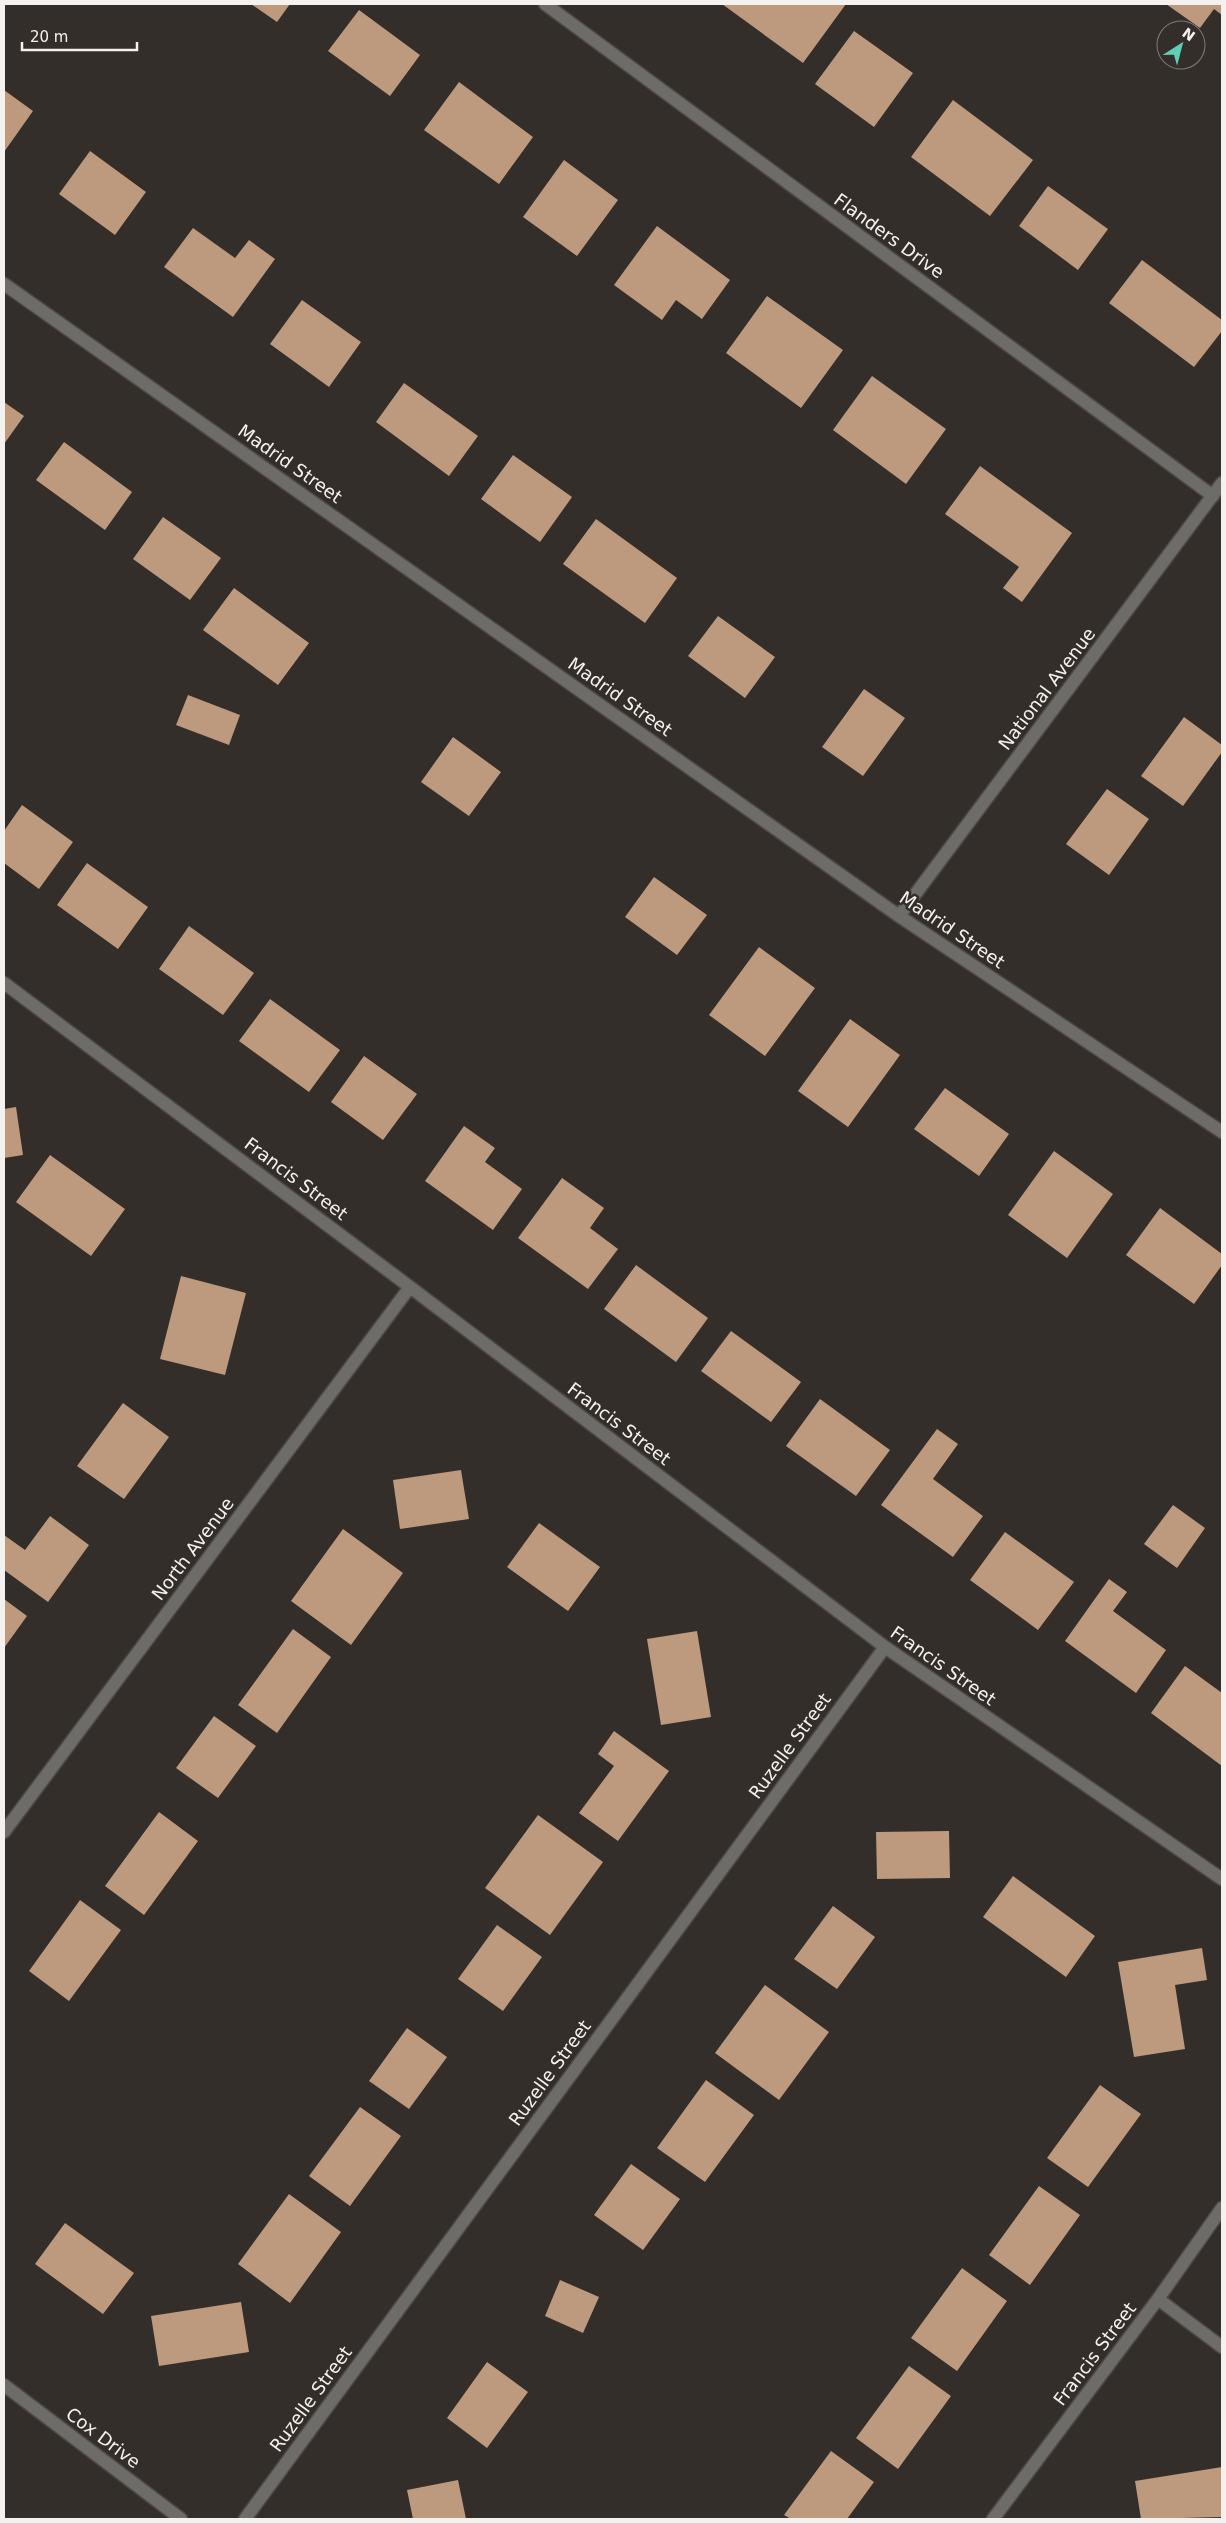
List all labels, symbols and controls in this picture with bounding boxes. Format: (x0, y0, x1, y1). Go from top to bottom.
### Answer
scale bar (22, 20, 138, 52)
north arrow (1156, 20, 1206, 70)
text: N (1179, 25, 1198, 44)
text: 20 m (30, 28, 68, 46)
street label: Flanders Drive (830, 189, 948, 283)
street label: Madrid Street (234, 420, 346, 507)
street label: National Avenue (994, 623, 1099, 754)
street label: Madrid Street (564, 653, 676, 740)
street label: Madrid Street (896, 887, 1009, 972)
street label: Francis Street (241, 1133, 352, 1224)
street label: Francis Street (564, 1378, 675, 1469)
street label: North Avenue (147, 1493, 238, 1604)
street label: Francis Street (887, 1622, 1000, 1710)
street label: Ruzelle Street (744, 1689, 835, 1802)
street label: Ruzelle Street (504, 2016, 595, 2129)
street label: Francis Street (1049, 2298, 1140, 2409)
street label: Ruzelle Street (265, 2342, 356, 2455)
street label: Cox Drive (62, 2403, 145, 2472)

